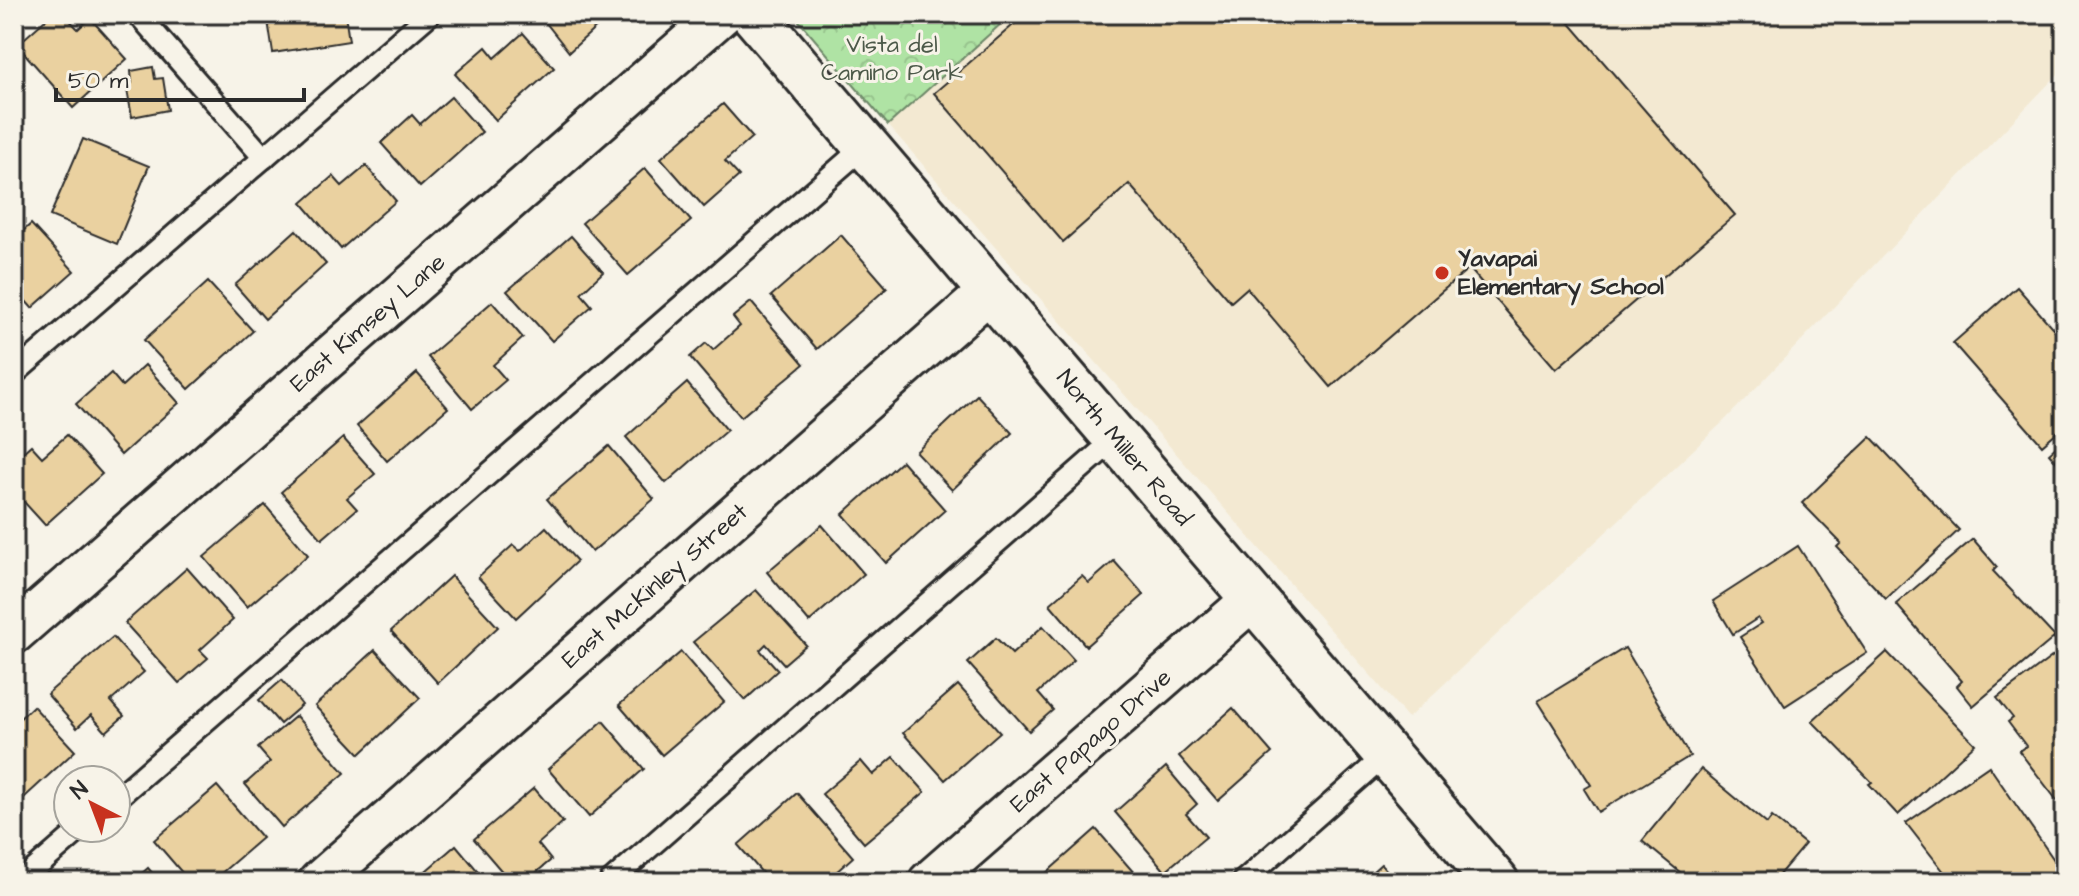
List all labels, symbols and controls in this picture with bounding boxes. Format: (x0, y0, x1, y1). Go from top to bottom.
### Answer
park label: Vista del Camino Park (821, 28, 963, 90)
scale bar (56, 52, 304, 102)
text: 50 m (68, 64, 129, 98)
place label: Yavapai Elementary School (1458, 242, 1664, 306)
street label: East Kimsey Lane (283, 246, 454, 401)
marker: Yavapai Elementary School (1433, 264, 1451, 282)
street label: North Miller Road (1048, 362, 1200, 534)
street label: East McKinley Street (555, 495, 756, 677)
street label: East Papago Drive (1003, 661, 1180, 822)
north arrow (52, 764, 132, 844)
text: N (64, 774, 95, 806)

